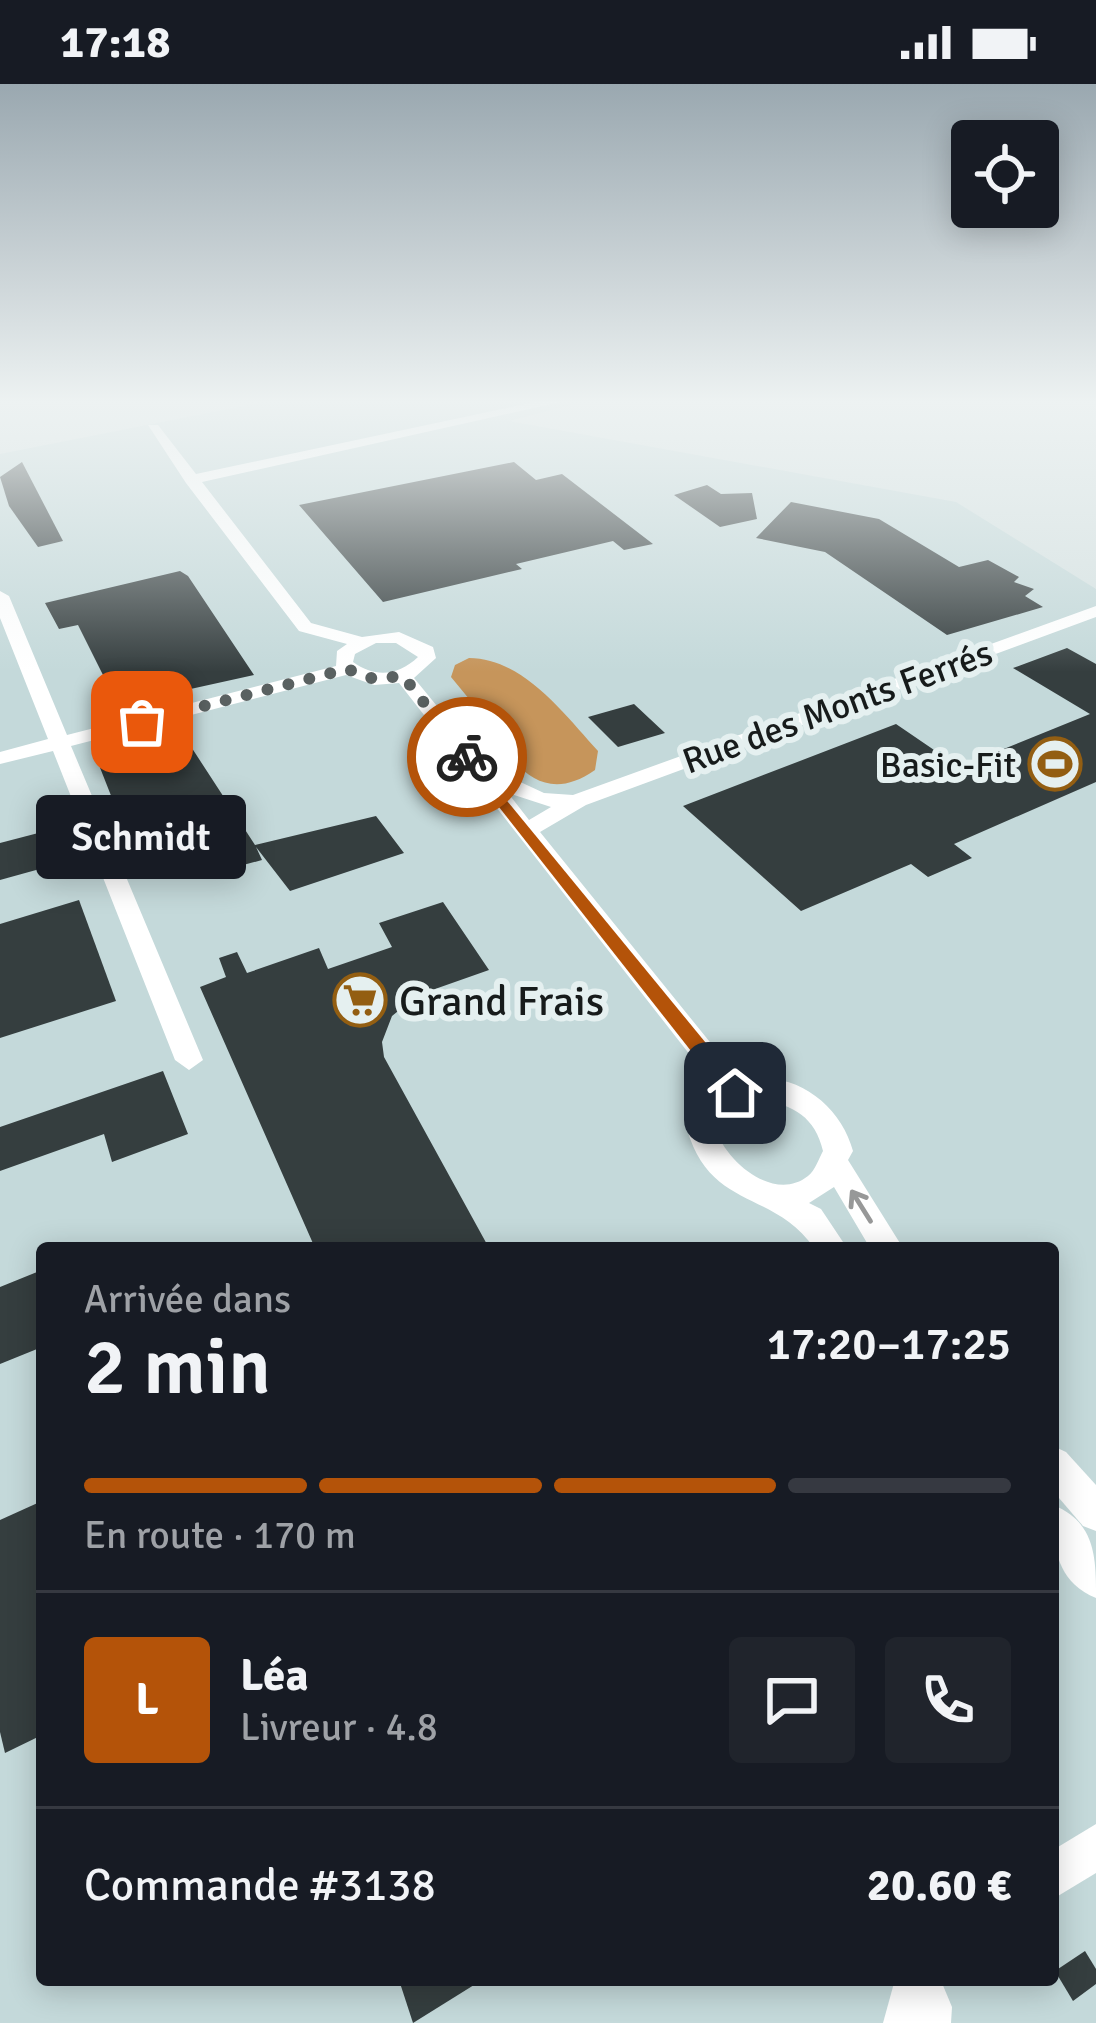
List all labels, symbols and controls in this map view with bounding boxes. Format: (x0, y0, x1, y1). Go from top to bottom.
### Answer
text: 17:18 (60, 15, 170, 70)
map controls (951, 120, 1059, 228)
button: locate (951, 120, 1059, 228)
street label: Rue des Monts Ferrés (677, 630, 998, 784)
pin (91, 671, 193, 773)
icon: bag (109, 689, 175, 755)
courier (407, 697, 527, 817)
icon: bike (434, 724, 500, 790)
sports icon: Basic-Fit (1027, 736, 1083, 792)
place label: Basic-Fit (880, 743, 1016, 788)
callout: Schmidt (37, 794, 247, 878)
text: Schmidt (72, 813, 210, 861)
supermarket icon: Grand Frais (332, 972, 388, 1028)
place label: Grand Frais (399, 976, 604, 1027)
pin (684, 1042, 786, 1144)
icon: home (702, 1060, 768, 1126)
one-way arrow (849, 1190, 873, 1224)
text: Arrivée dans (84, 1275, 291, 1323)
text: 17:20–17:25 (767, 1317, 1011, 1372)
text: 2 min (84, 1320, 271, 1416)
text: En route · 170 m (84, 1511, 356, 1559)
button: chat (729, 1637, 855, 1763)
button: phone (885, 1637, 1011, 1763)
text: Léa (240, 1648, 309, 1703)
text: L (135, 1672, 159, 1727)
text: Livreur · 4.8 (240, 1703, 438, 1751)
text: Commande #3138 (84, 1858, 436, 1913)
text: 20.60 € (867, 1858, 1011, 1913)

